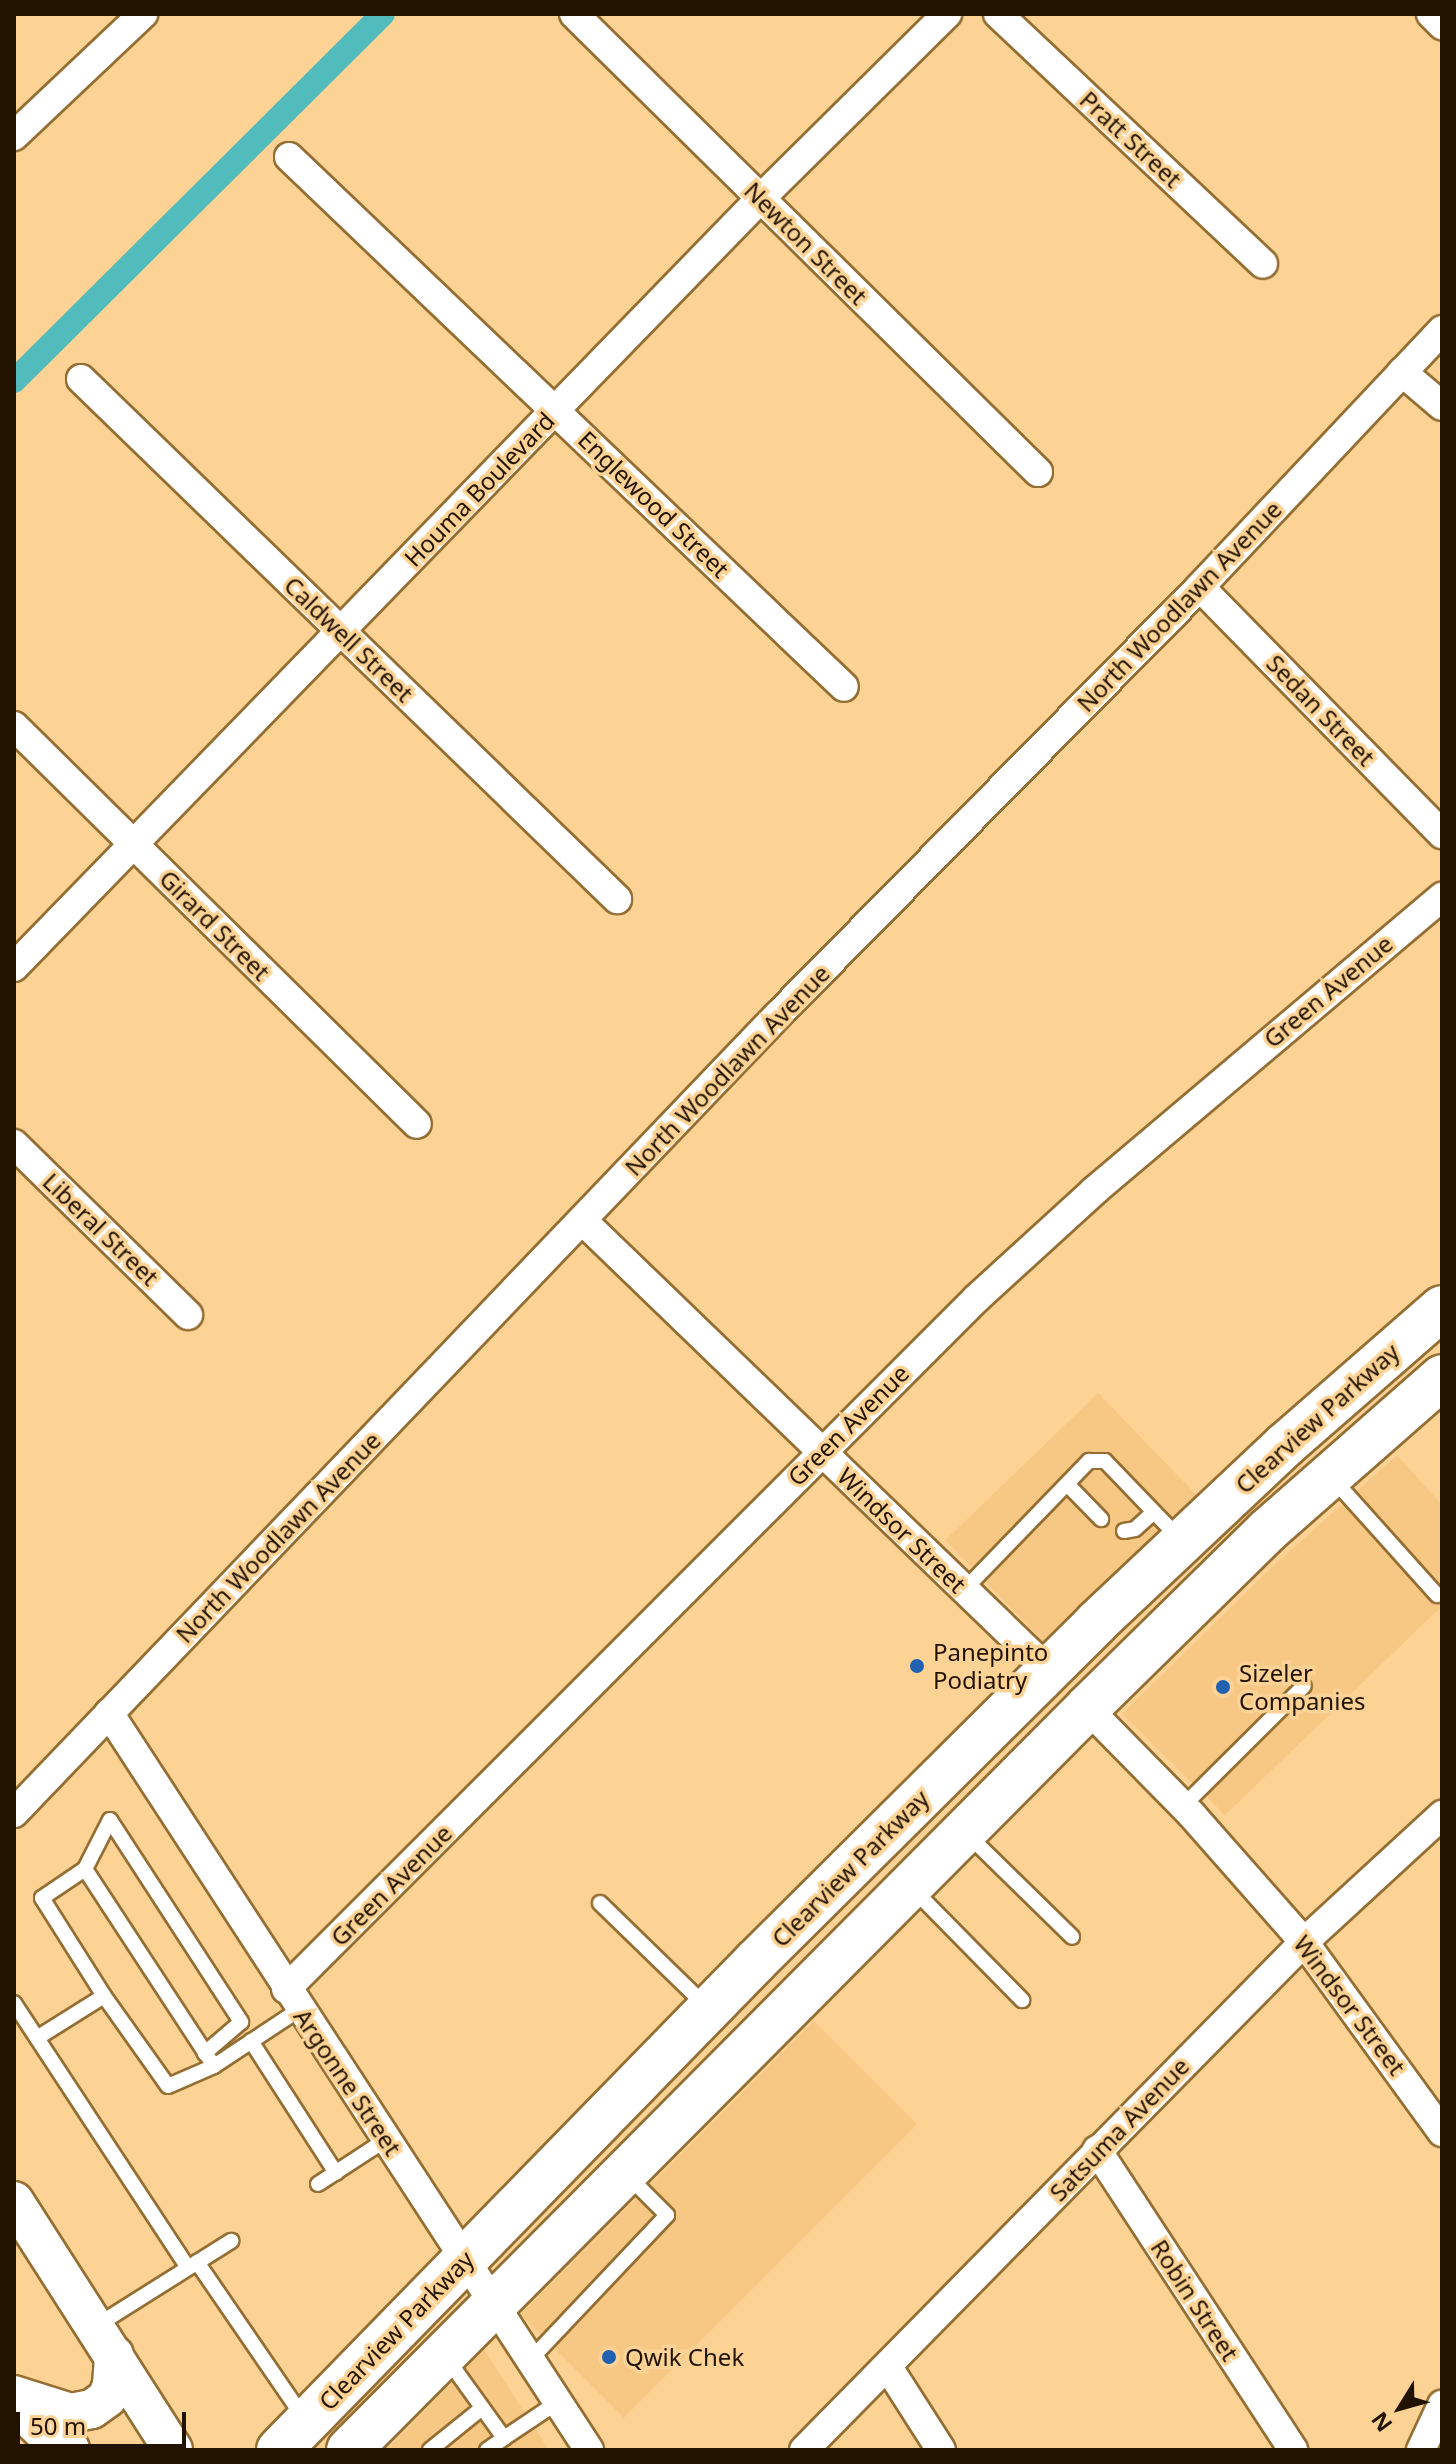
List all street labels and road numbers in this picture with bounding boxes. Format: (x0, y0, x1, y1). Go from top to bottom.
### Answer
street label: Pratt Street (1074, 85, 1188, 193)
street label: Newton Street (739, 176, 873, 310)
street label: Houma Boulevard (398, 406, 560, 572)
street label: Englewood Street (573, 425, 735, 583)
street label: North Woodlawn Avenue (1071, 495, 1287, 717)
street label: Caldwell Street (279, 570, 419, 708)
street label: Sedan Street (1261, 649, 1381, 771)
street label: Girard Street (154, 864, 276, 986)
street label: Green Avenue (1258, 929, 1398, 1053)
street label: North Woodlawn Avenue (619, 959, 835, 1181)
street label: Liberal Street (37, 1167, 165, 1291)
street label: Clearview Parkway (1229, 1337, 1405, 1499)
street label: Green Avenue (781, 1358, 915, 1492)
street label: North Woodlawn Avenue (170, 1426, 386, 1648)
street label: Windsor Street (832, 1462, 972, 1598)
street label: Clearview Parkway (766, 1784, 934, 1952)
street label: Green Avenue (324, 1818, 458, 1952)
street label: Windsor Street (1288, 1930, 1412, 2080)
street label: Argonne Street (288, 2003, 408, 2161)
street label: Satsuma Avenue (1043, 2051, 1195, 2207)
street label: Robin Street (1145, 2234, 1245, 2366)
street label: Clearview Parkway (313, 2244, 479, 2416)

